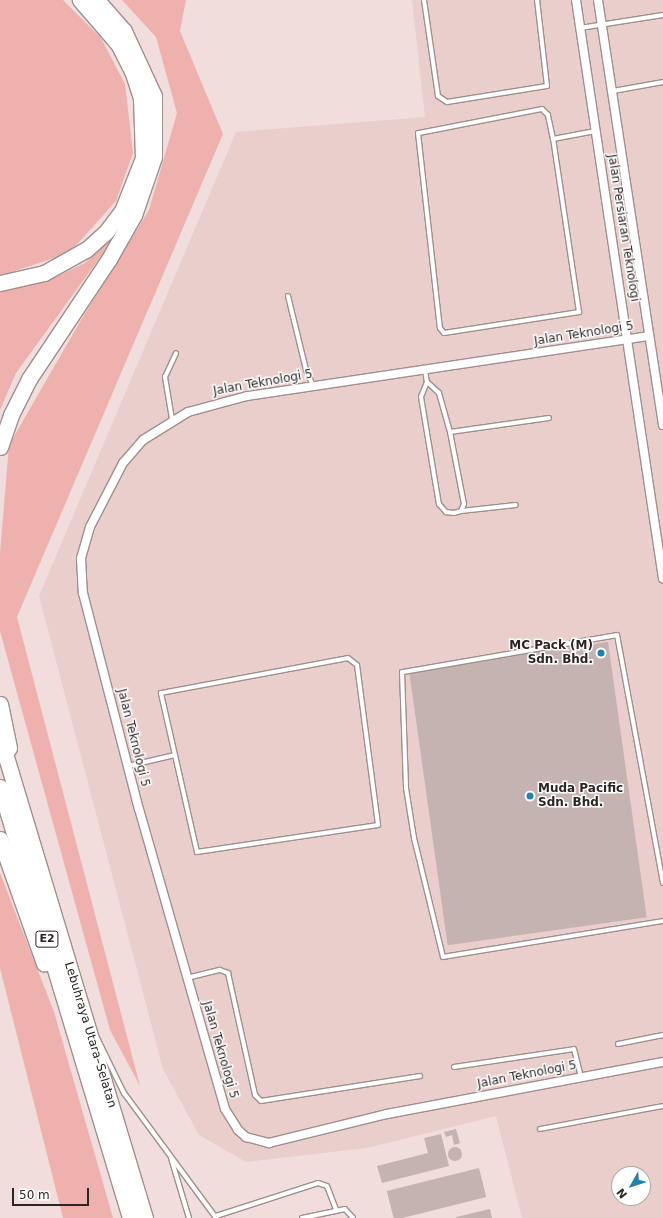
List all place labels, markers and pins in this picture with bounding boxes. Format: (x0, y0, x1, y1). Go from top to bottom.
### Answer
place label: MC Pack (M) Sdn. Bhd. (509, 639, 593, 667)
marker: MC Pack (M) Sdn. Bhd. (596, 648, 606, 658)
place label: Muda Pacific Sdn. Bhd. (538, 782, 623, 810)
marker: Muda Pacific Sdn. Bhd. (525, 791, 535, 801)

